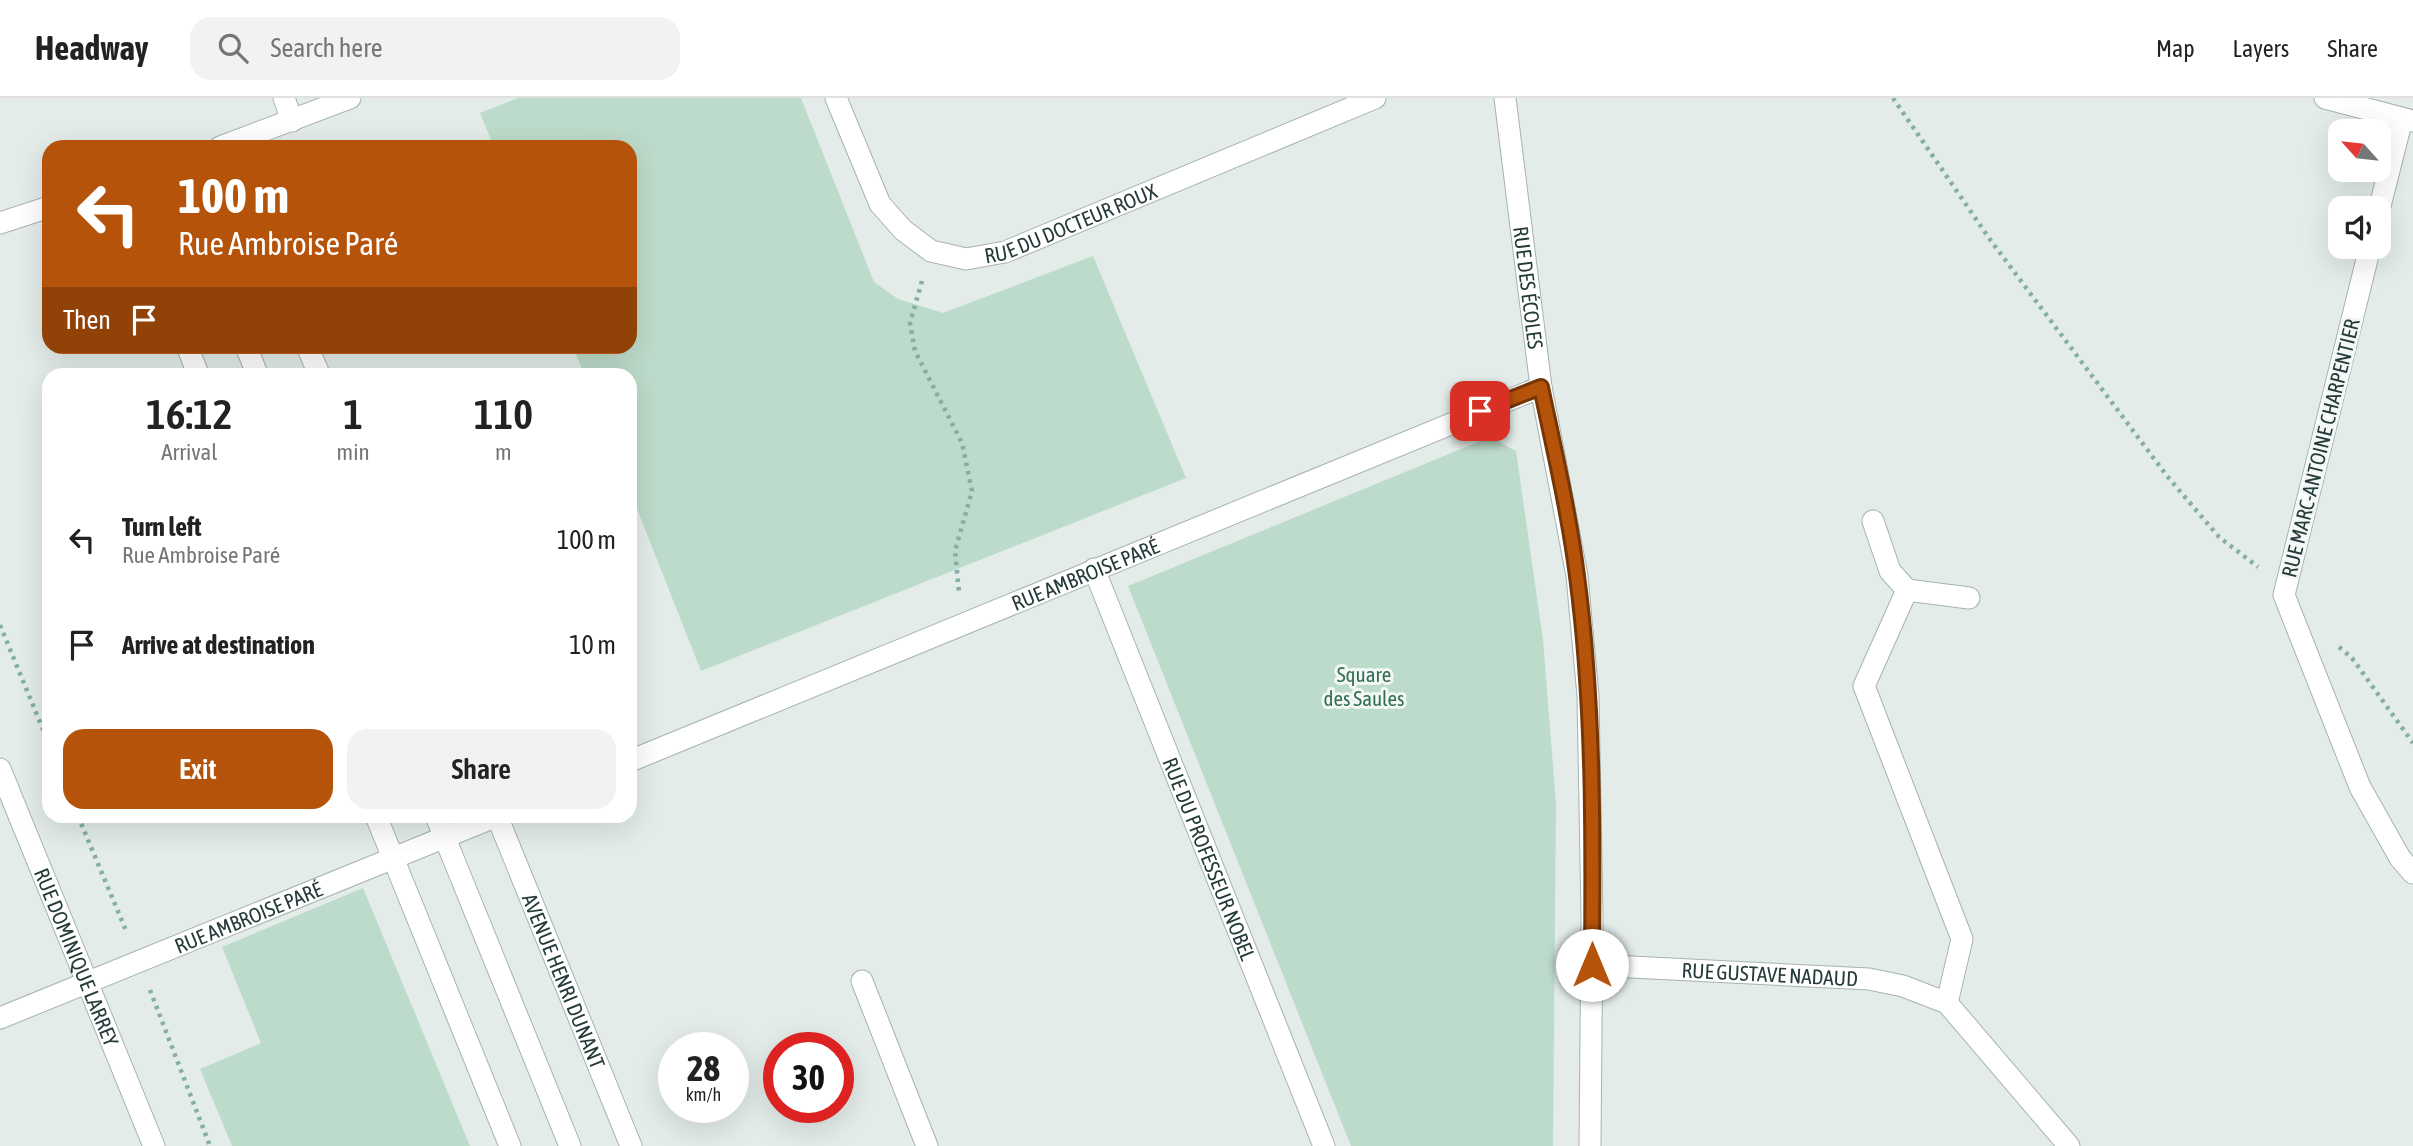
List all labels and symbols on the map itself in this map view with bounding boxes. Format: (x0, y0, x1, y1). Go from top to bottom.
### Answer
north arrow (2328, 119, 2390, 182)
street label: RUE DU DOCTEUR ROUX (982, 178, 1160, 267)
street label: RUE DES ÉCOLES (1509, 225, 1548, 350)
street label: RUE MARC-ANTOINE CHARPENTIER (2276, 316, 2364, 580)
pin (1450, 381, 1510, 441)
street label: RUE AMBROISE PARÉ (1008, 533, 1162, 615)
park label: Square des Saules (1324, 662, 1404, 710)
street label: RUE DU PROFESSEUR NOBEL (1158, 754, 1261, 964)
street label: RUE DOMINIQUE LARREY (30, 864, 124, 1050)
street label: RUE AMBROISE PARÉ (171, 876, 326, 958)
street label: AVENUE HENRI DUNANT (518, 890, 610, 1072)
position arrow (1555, 928, 1629, 1002)
street label: RUE GUSTAVE NADAUD (1681, 958, 1858, 990)
speed limit sign: 30 (763, 1032, 854, 1123)

